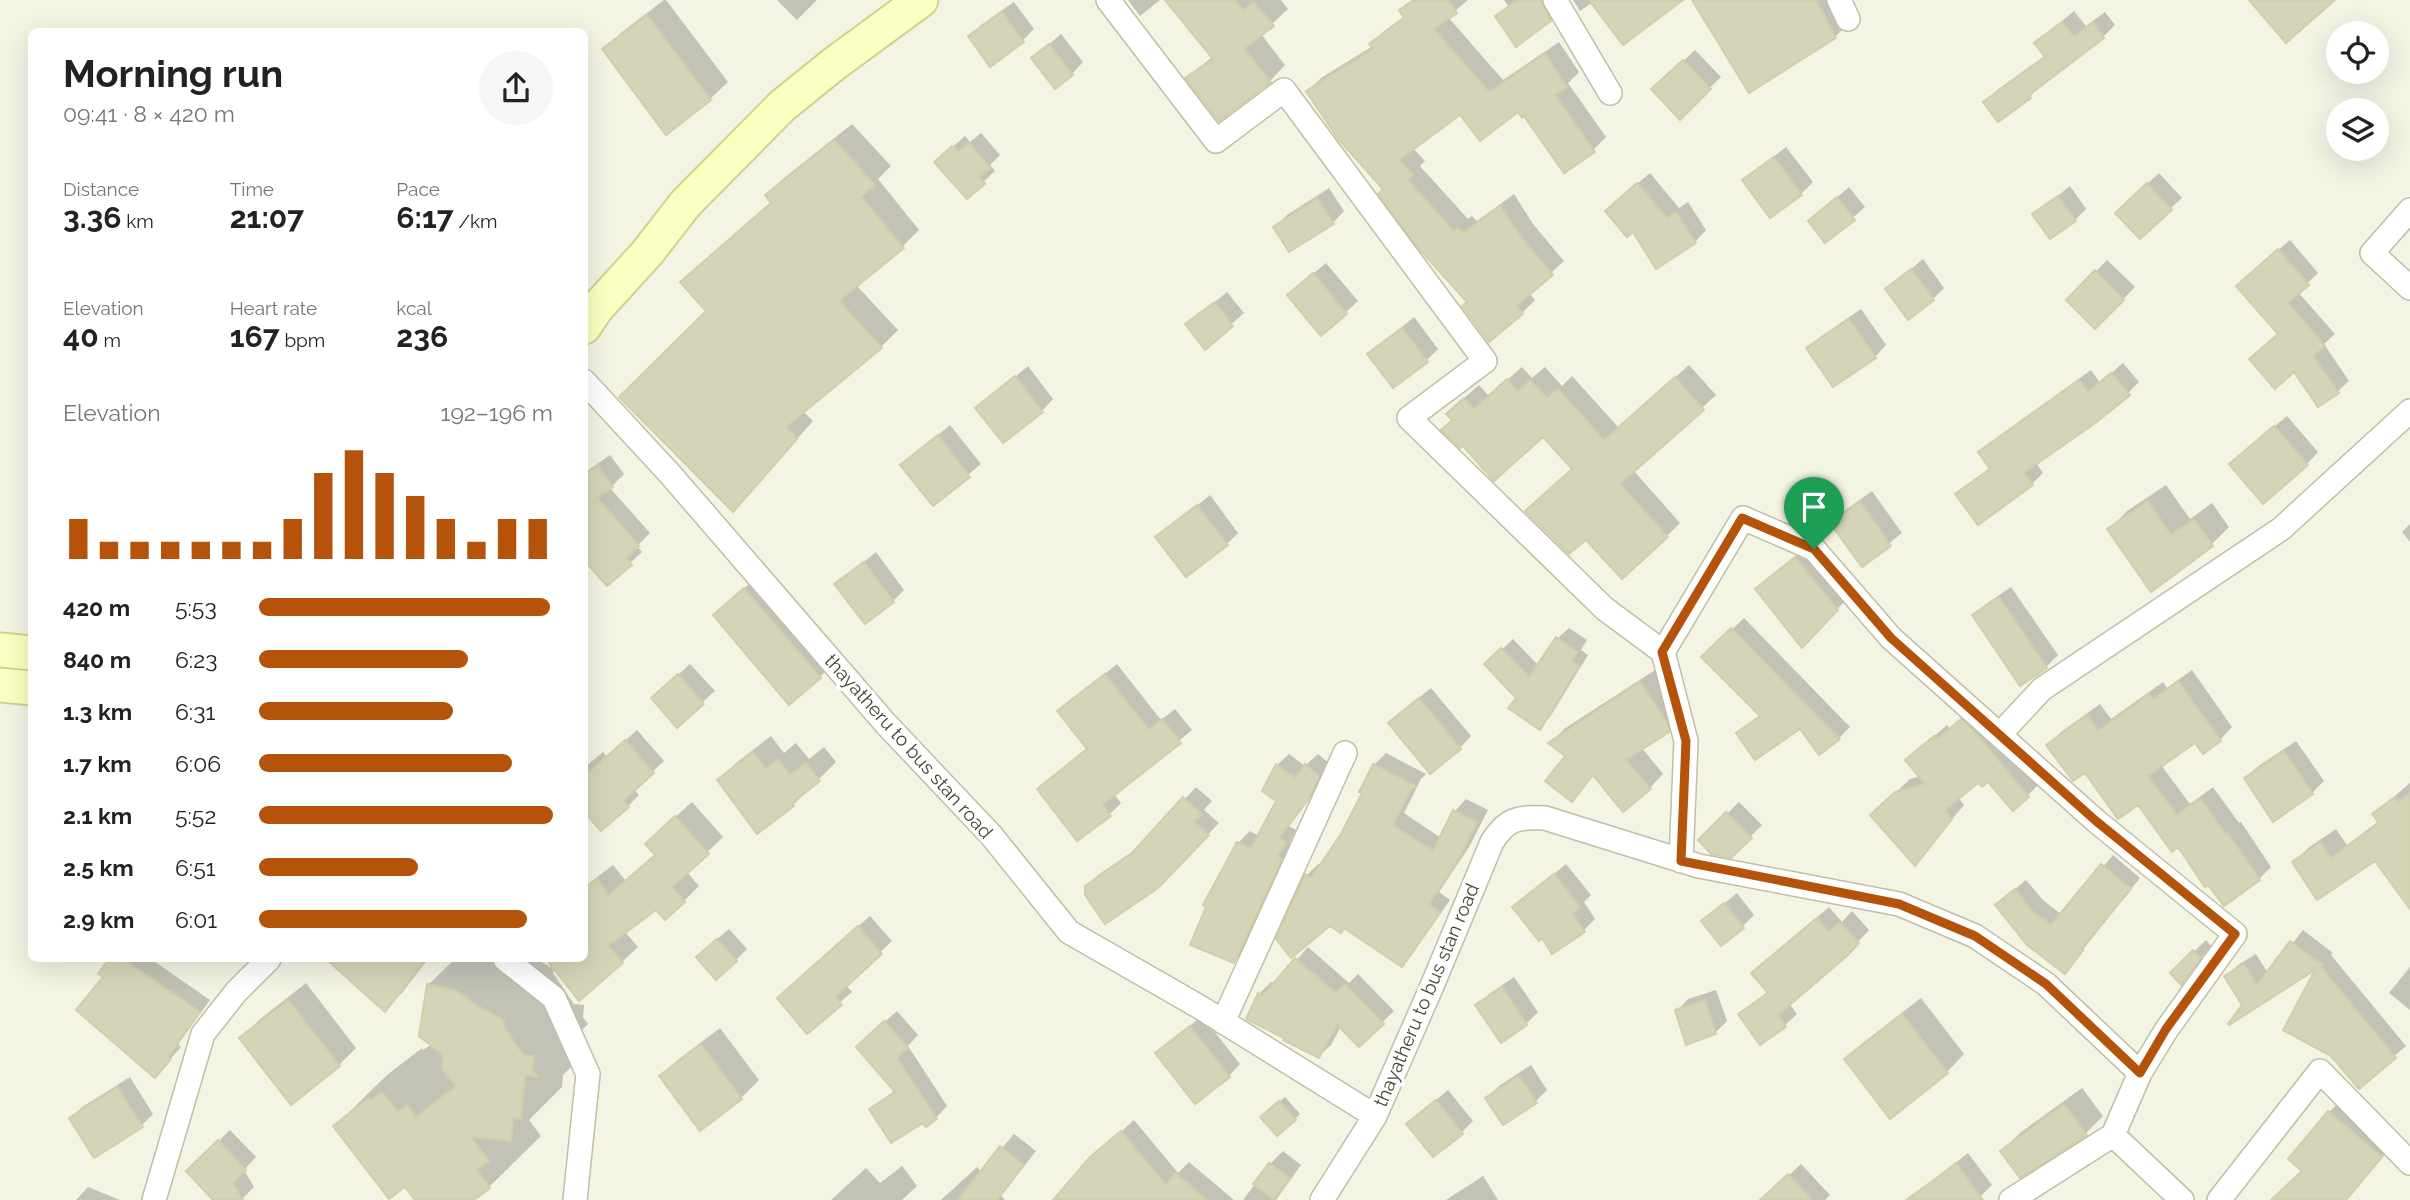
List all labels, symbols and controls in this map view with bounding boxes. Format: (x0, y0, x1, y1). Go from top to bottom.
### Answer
map controls (2326, 21, 2389, 161)
button: locate (2326, 21, 2389, 84)
text: Morning run (63, 51, 283, 96)
button: share (479, 51, 553, 125)
button: layers (2326, 98, 2389, 161)
text: 09:41 · 8 × 420 m (63, 100, 235, 127)
text: Distance (63, 178, 139, 200)
text: Time (230, 178, 274, 200)
text: Pace (396, 178, 440, 200)
text: 3.36 (63, 200, 121, 235)
text: 21:07 (230, 200, 304, 235)
text: 6:17 (396, 200, 454, 235)
text: km (121, 210, 154, 232)
text: /km (454, 210, 497, 232)
text: Elevation (63, 297, 144, 319)
text: Heart rate (230, 297, 317, 319)
text: kcal (396, 297, 432, 319)
text: 40 (63, 319, 99, 354)
text: 167 (230, 319, 280, 354)
text: 236 (396, 319, 448, 354)
text: m (99, 329, 121, 351)
text: bpm (280, 329, 325, 351)
text: Elevation (63, 399, 161, 426)
text: 192–196 m (441, 399, 553, 426)
pin (1784, 477, 1844, 549)
icon: arrive (1795, 488, 1833, 526)
text: 420 m (63, 594, 130, 621)
text: 5:53 (175, 594, 217, 621)
text: 840 m (63, 646, 131, 673)
text: 6:23 (175, 646, 217, 673)
street label: thayatheru to bus stan road (820, 649, 998, 843)
text: 1.3 km (63, 698, 132, 725)
text: 6:31 (175, 698, 215, 725)
text: 1.7 km (63, 750, 132, 777)
text: 6:06 (175, 750, 221, 777)
text: 2.1 km (63, 802, 132, 829)
text: 5:52 (175, 802, 216, 829)
text: 2.5 km (63, 854, 134, 881)
text: 6:51 (175, 854, 216, 881)
street label: thayatheru to bus stan road (1369, 880, 1483, 1110)
text: 2.9 km (63, 906, 134, 933)
text: 6:01 (175, 906, 217, 933)

